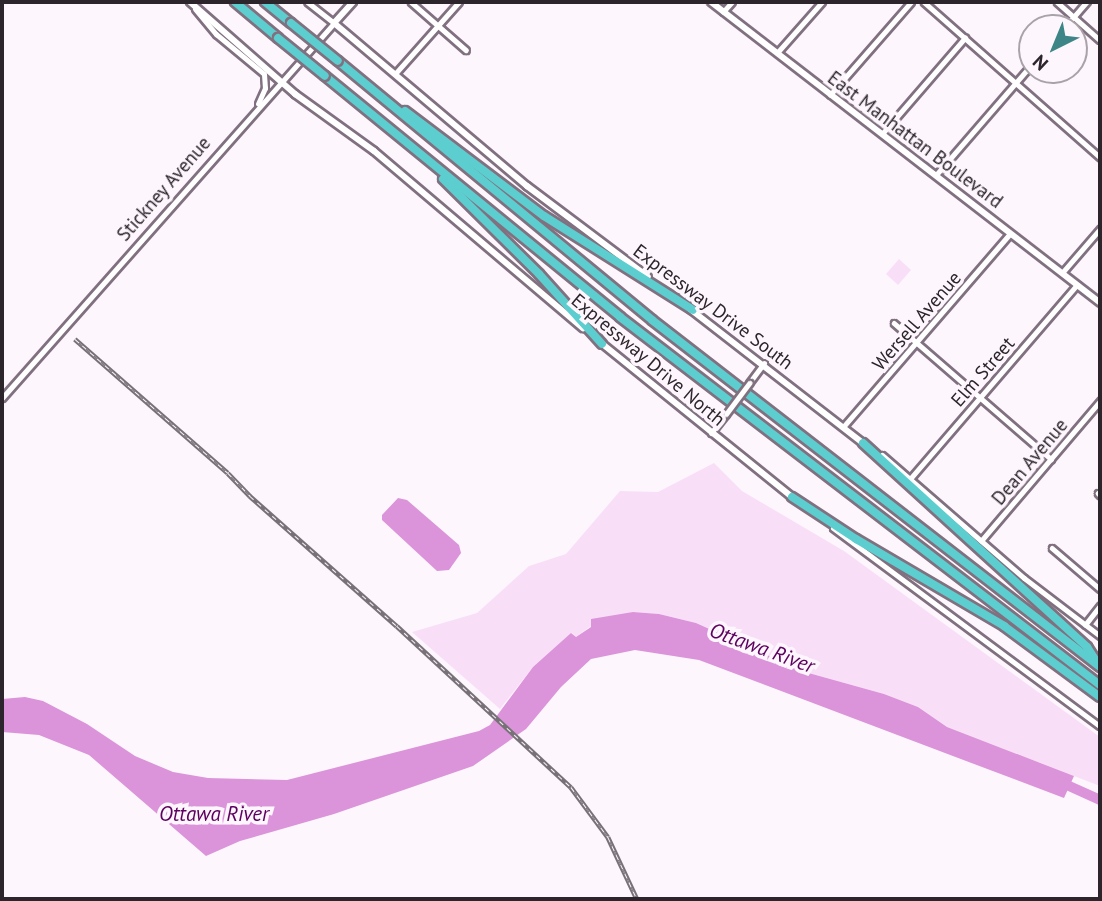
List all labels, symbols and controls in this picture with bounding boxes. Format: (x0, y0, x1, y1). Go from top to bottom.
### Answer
north arrow (1018, 14, 1088, 84)
text: N (1027, 50, 1053, 76)
street label: East Manhattan Boulevard (823, 67, 1007, 213)
street label: Stickney Avenue (112, 132, 216, 246)
street label: Expressway Drive South (628, 239, 798, 375)
street label: Wersell Avenue (868, 267, 966, 375)
street label: Expressway Drive North (566, 289, 730, 431)
street label: Elm Street (947, 333, 1019, 411)
street label: Dean Avenue (987, 414, 1073, 510)
water label: Ottawa River (706, 617, 818, 679)
water label: Ottawa River (159, 801, 269, 827)

